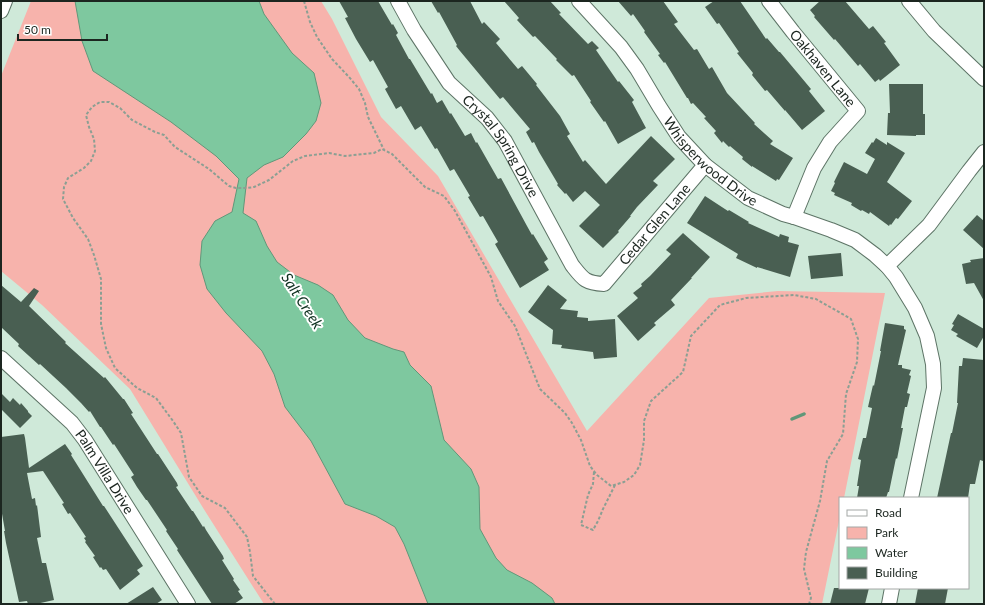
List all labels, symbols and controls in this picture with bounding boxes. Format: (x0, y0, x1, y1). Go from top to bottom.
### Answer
scale bar (18, 16, 107, 42)
text: 50 m (24, 22, 51, 37)
street label: Oakhaven Lane (786, 26, 860, 110)
street label: Crystal Spring Drive (459, 91, 543, 200)
street label: Whisperwood Drive (660, 113, 760, 209)
street label: Cedar Glen Lane (615, 180, 694, 268)
water label: Salt Creek (278, 269, 328, 333)
street label: Palm Villa Drive (72, 426, 138, 517)
legend (839, 497, 969, 589)
text: Road (875, 505, 902, 520)
text: Park (875, 525, 899, 540)
text: Water (875, 545, 908, 560)
text: Building (875, 565, 918, 580)

